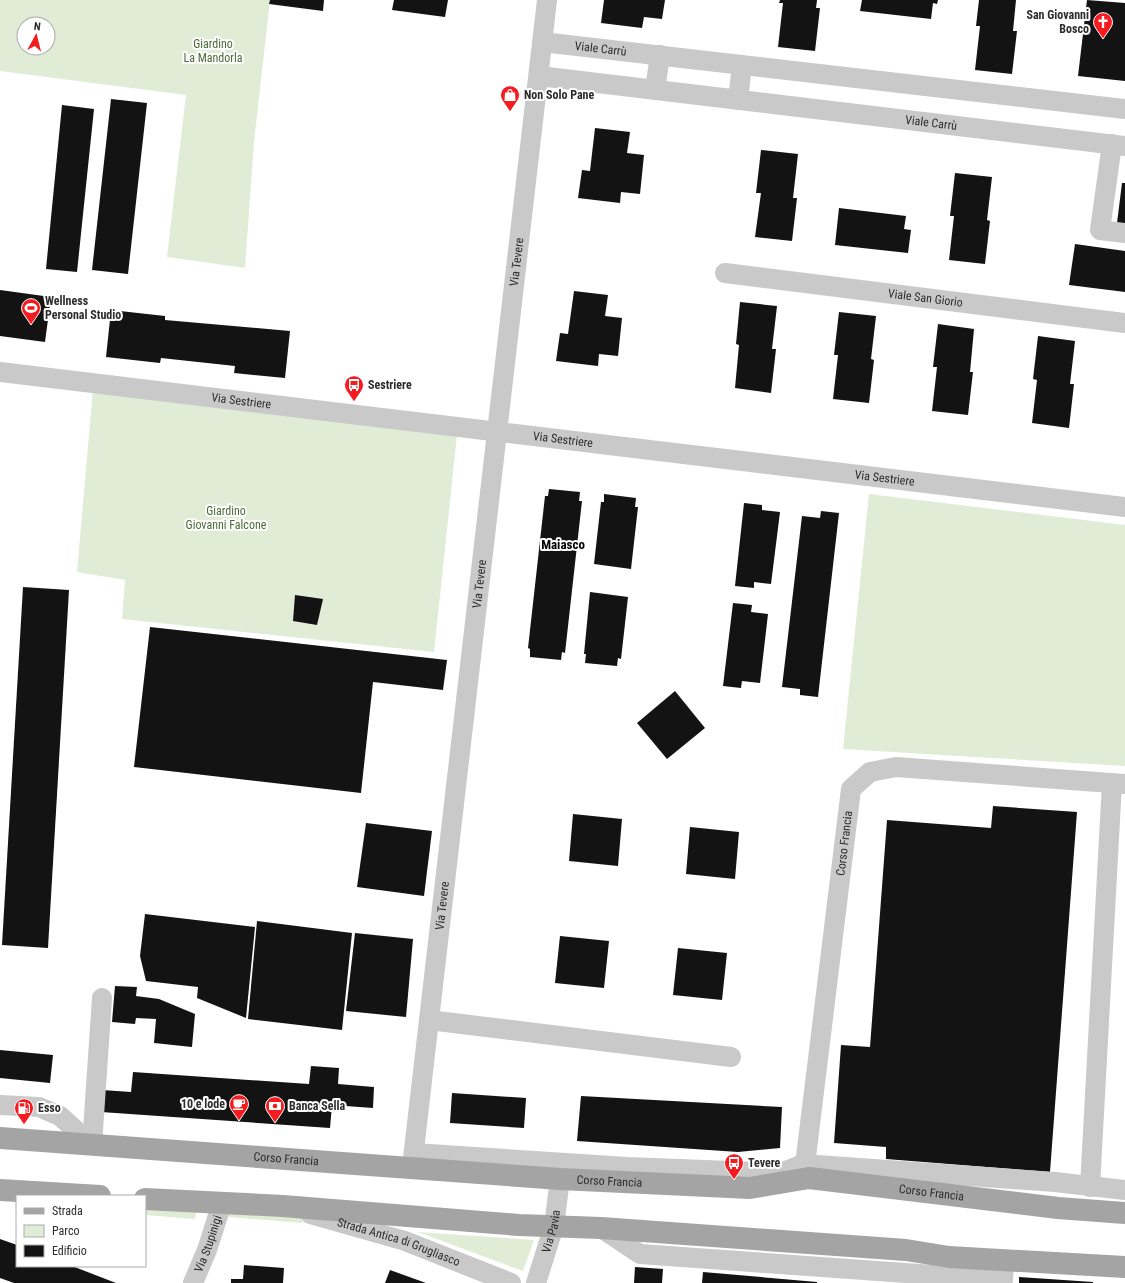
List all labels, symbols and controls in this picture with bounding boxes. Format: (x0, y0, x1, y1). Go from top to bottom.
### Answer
place label: San Giovanni Bosco (1026, 8, 1089, 36)
church icon: San Giovanni Bosco (1092, 11, 1114, 39)
north arrow (16, 16, 56, 56)
text: N (33, 20, 42, 33)
park label: Giardino La Mandorla (184, 37, 243, 65)
street label: Viale Carrù (574, 39, 627, 59)
shop icon: Non Solo Pane (499, 84, 521, 112)
place label: Non Solo Pane (524, 88, 595, 102)
street label: Viale Carrù (905, 113, 958, 133)
street label: Via Tevere (507, 237, 526, 287)
street label: Viale San Giorio (887, 286, 964, 310)
place label: Wellness Personal Studio (45, 294, 121, 322)
sports icon: Wellness Personal Studio (20, 297, 42, 325)
bus stop icon: Sestriere (343, 374, 365, 402)
place label: Sestriere (368, 378, 412, 392)
street label: Via Sestriere (211, 390, 272, 412)
street label: Via Sestriere (532, 429, 594, 450)
street label: Via Sestriere (854, 468, 916, 489)
park label: Giardino Giovanni Falcone (186, 504, 267, 532)
district label: Maiasco (541, 537, 585, 552)
street label: Via Tevere (470, 558, 489, 609)
street label: Corso Francia (833, 810, 855, 877)
street label: Via Tevere (432, 880, 452, 931)
cafe icon: 10 e lode (228, 1093, 250, 1121)
bank icon: Banca Sella (264, 1095, 286, 1123)
fuel station icon: Esso (13, 1097, 35, 1125)
place label: 10 e lode (181, 1097, 225, 1111)
place label: Banca Sella (289, 1099, 345, 1113)
place label: Esso (38, 1101, 61, 1115)
street label: Corso Francia (253, 1150, 320, 1168)
bus stop icon: Tevere (723, 1152, 745, 1180)
place label: Tevere (748, 1156, 781, 1170)
street label: Corso Francia (576, 1173, 643, 1190)
street label: Corso Francia (898, 1182, 965, 1204)
legend (16, 1195, 146, 1267)
text: Strada (52, 1204, 83, 1218)
street label: Via Pavia (539, 1209, 563, 1255)
street label: Via Stupinigi (191, 1214, 225, 1274)
street label: Strada Antica di Grugliasco (336, 1215, 462, 1269)
text: Parco (52, 1224, 79, 1238)
text: Edificio (52, 1244, 87, 1258)

